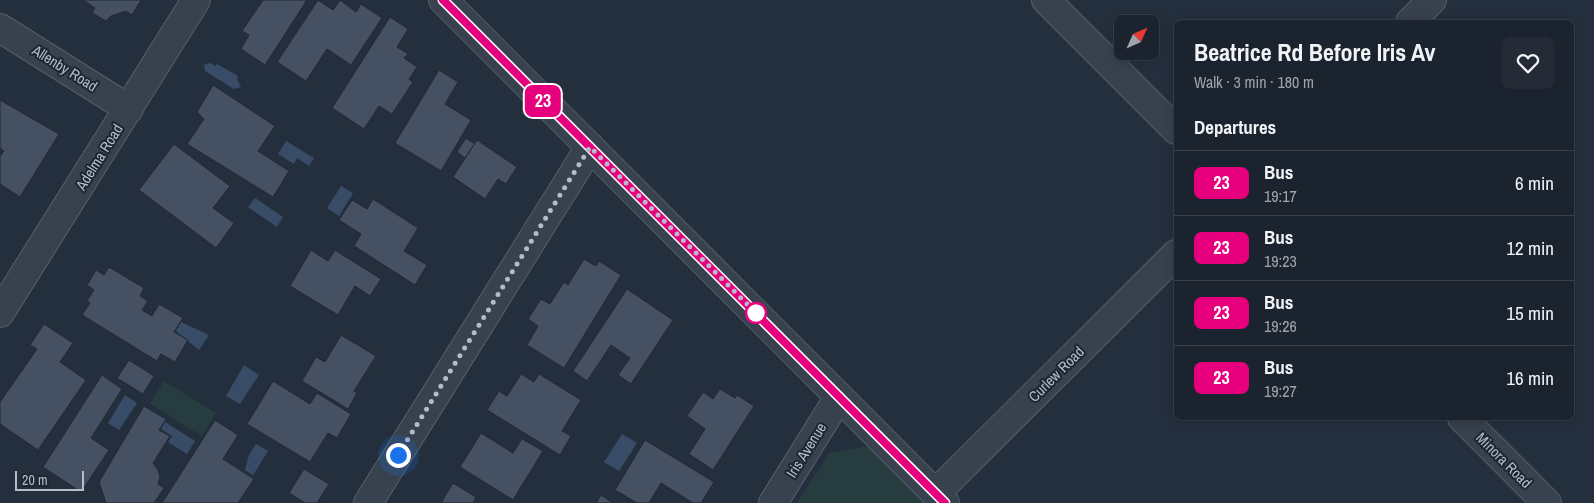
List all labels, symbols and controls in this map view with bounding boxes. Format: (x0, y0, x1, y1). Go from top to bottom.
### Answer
north arrow (1114, 15, 1159, 60)
map controls (1114, 15, 1159, 60)
text: Beatrice Rd Before Iris Av (1194, 36, 1435, 68)
button: heart (1502, 37, 1554, 89)
street label: Allenby Road (28, 39, 102, 96)
text: Walk · 3 min · 180 m (1194, 71, 1314, 93)
line badge: 23 (520, 85, 566, 117)
text: 23 (535, 88, 551, 113)
text: Departures (1194, 114, 1276, 140)
street label: Adelma Road (70, 120, 128, 195)
text: Bus (1264, 159, 1293, 185)
text: 23 (1213, 170, 1230, 195)
text: 6 min (1515, 170, 1554, 196)
text: 19:17 (1264, 185, 1297, 207)
text: Bus (1264, 224, 1293, 250)
text: 23 (1213, 235, 1230, 260)
text: 12 min (1506, 235, 1554, 261)
text: 19:23 (1264, 250, 1297, 272)
text: Bus (1264, 289, 1293, 315)
text: 23 (1213, 300, 1230, 325)
text: 15 min (1506, 300, 1554, 326)
unlabelled marker (745, 302, 767, 324)
text: 19:26 (1264, 315, 1297, 337)
street label: Curlew Road (1023, 341, 1089, 407)
text: Bus (1264, 354, 1293, 380)
text: 23 (1213, 365, 1230, 390)
text: 16 min (1506, 365, 1554, 391)
text: 19:27 (1264, 380, 1297, 402)
street label: Iris Avenue (781, 418, 831, 482)
street label: Minora Road (1471, 427, 1537, 493)
your location (386, 443, 411, 468)
scale bar (15, 468, 84, 491)
text: 20 m (22, 471, 48, 489)

